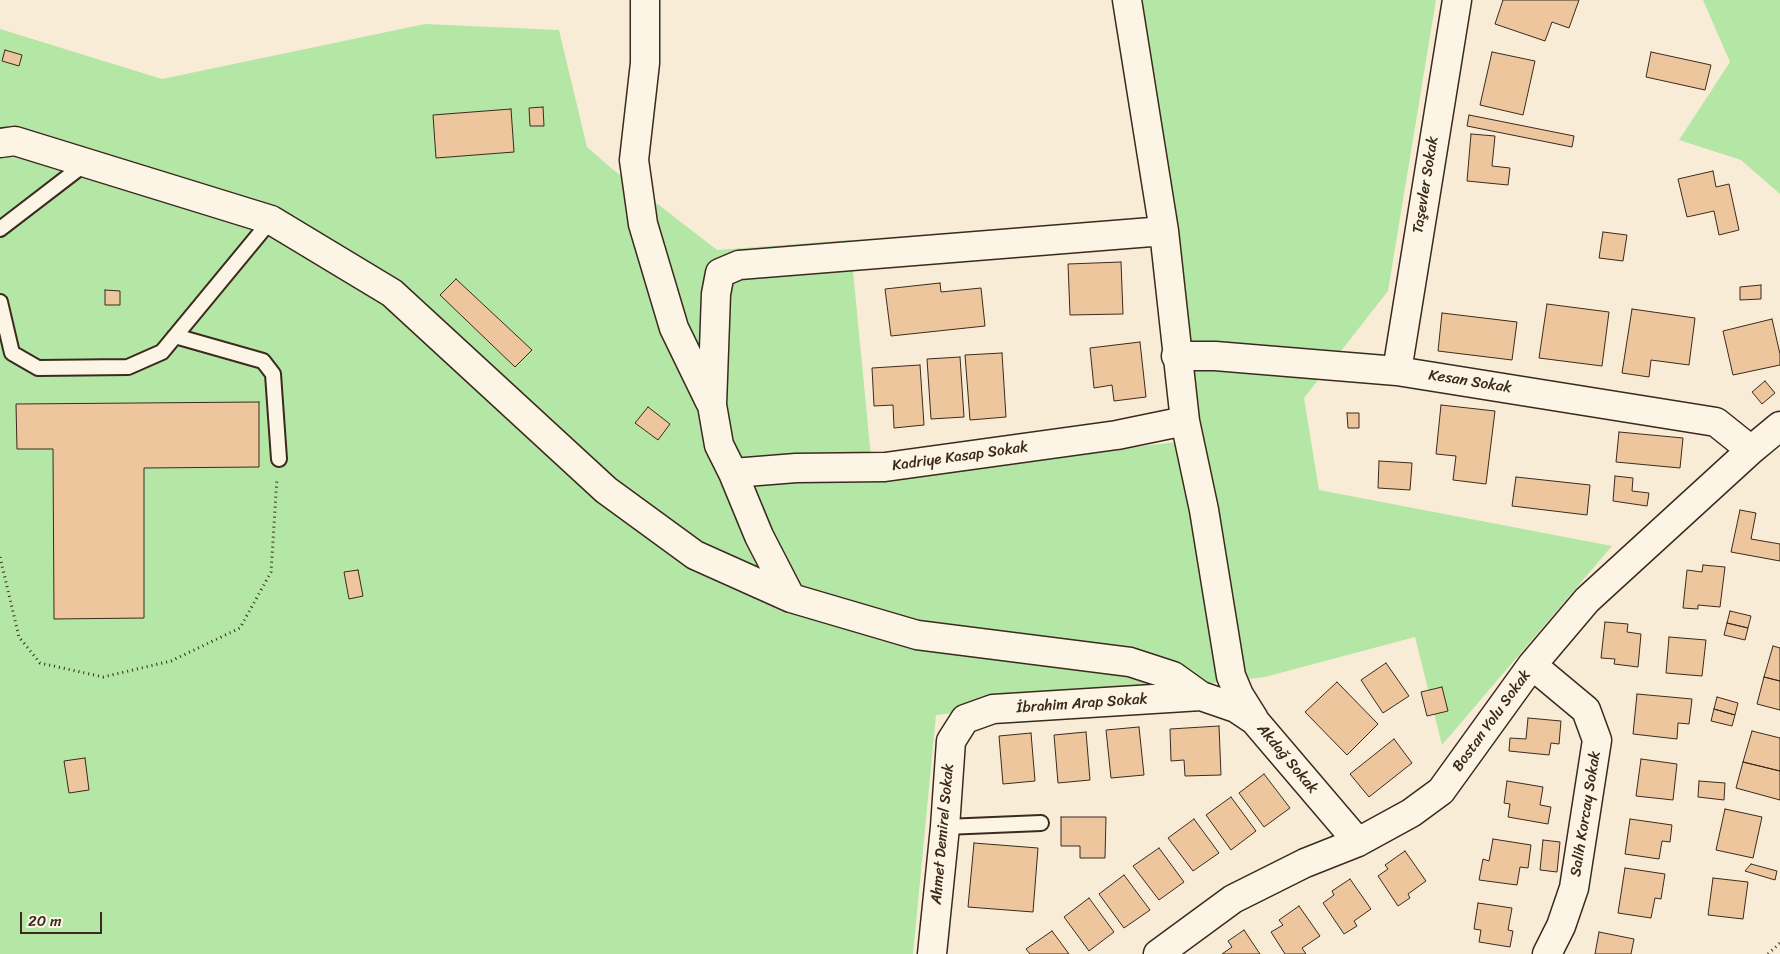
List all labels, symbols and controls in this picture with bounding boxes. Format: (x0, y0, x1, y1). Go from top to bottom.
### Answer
street label: Taşevler Sokak (1409, 135, 1443, 235)
street label: Kesan Sokak (1427, 367, 1513, 397)
street label: Kadriye Kasap Sokak (891, 439, 1029, 475)
street label: Bostan Yolu Sokak (1449, 667, 1535, 775)
street label: İbrahim Arap Sokak (1016, 690, 1148, 718)
street label: Akdağ Sokak (1253, 721, 1321, 797)
street label: Salih Korcay Sokak (1567, 750, 1605, 878)
street label: Ahmet Demirel Sokak (928, 763, 958, 905)
scale bar (22, 902, 105, 934)
text: 20 m (28, 908, 62, 934)

